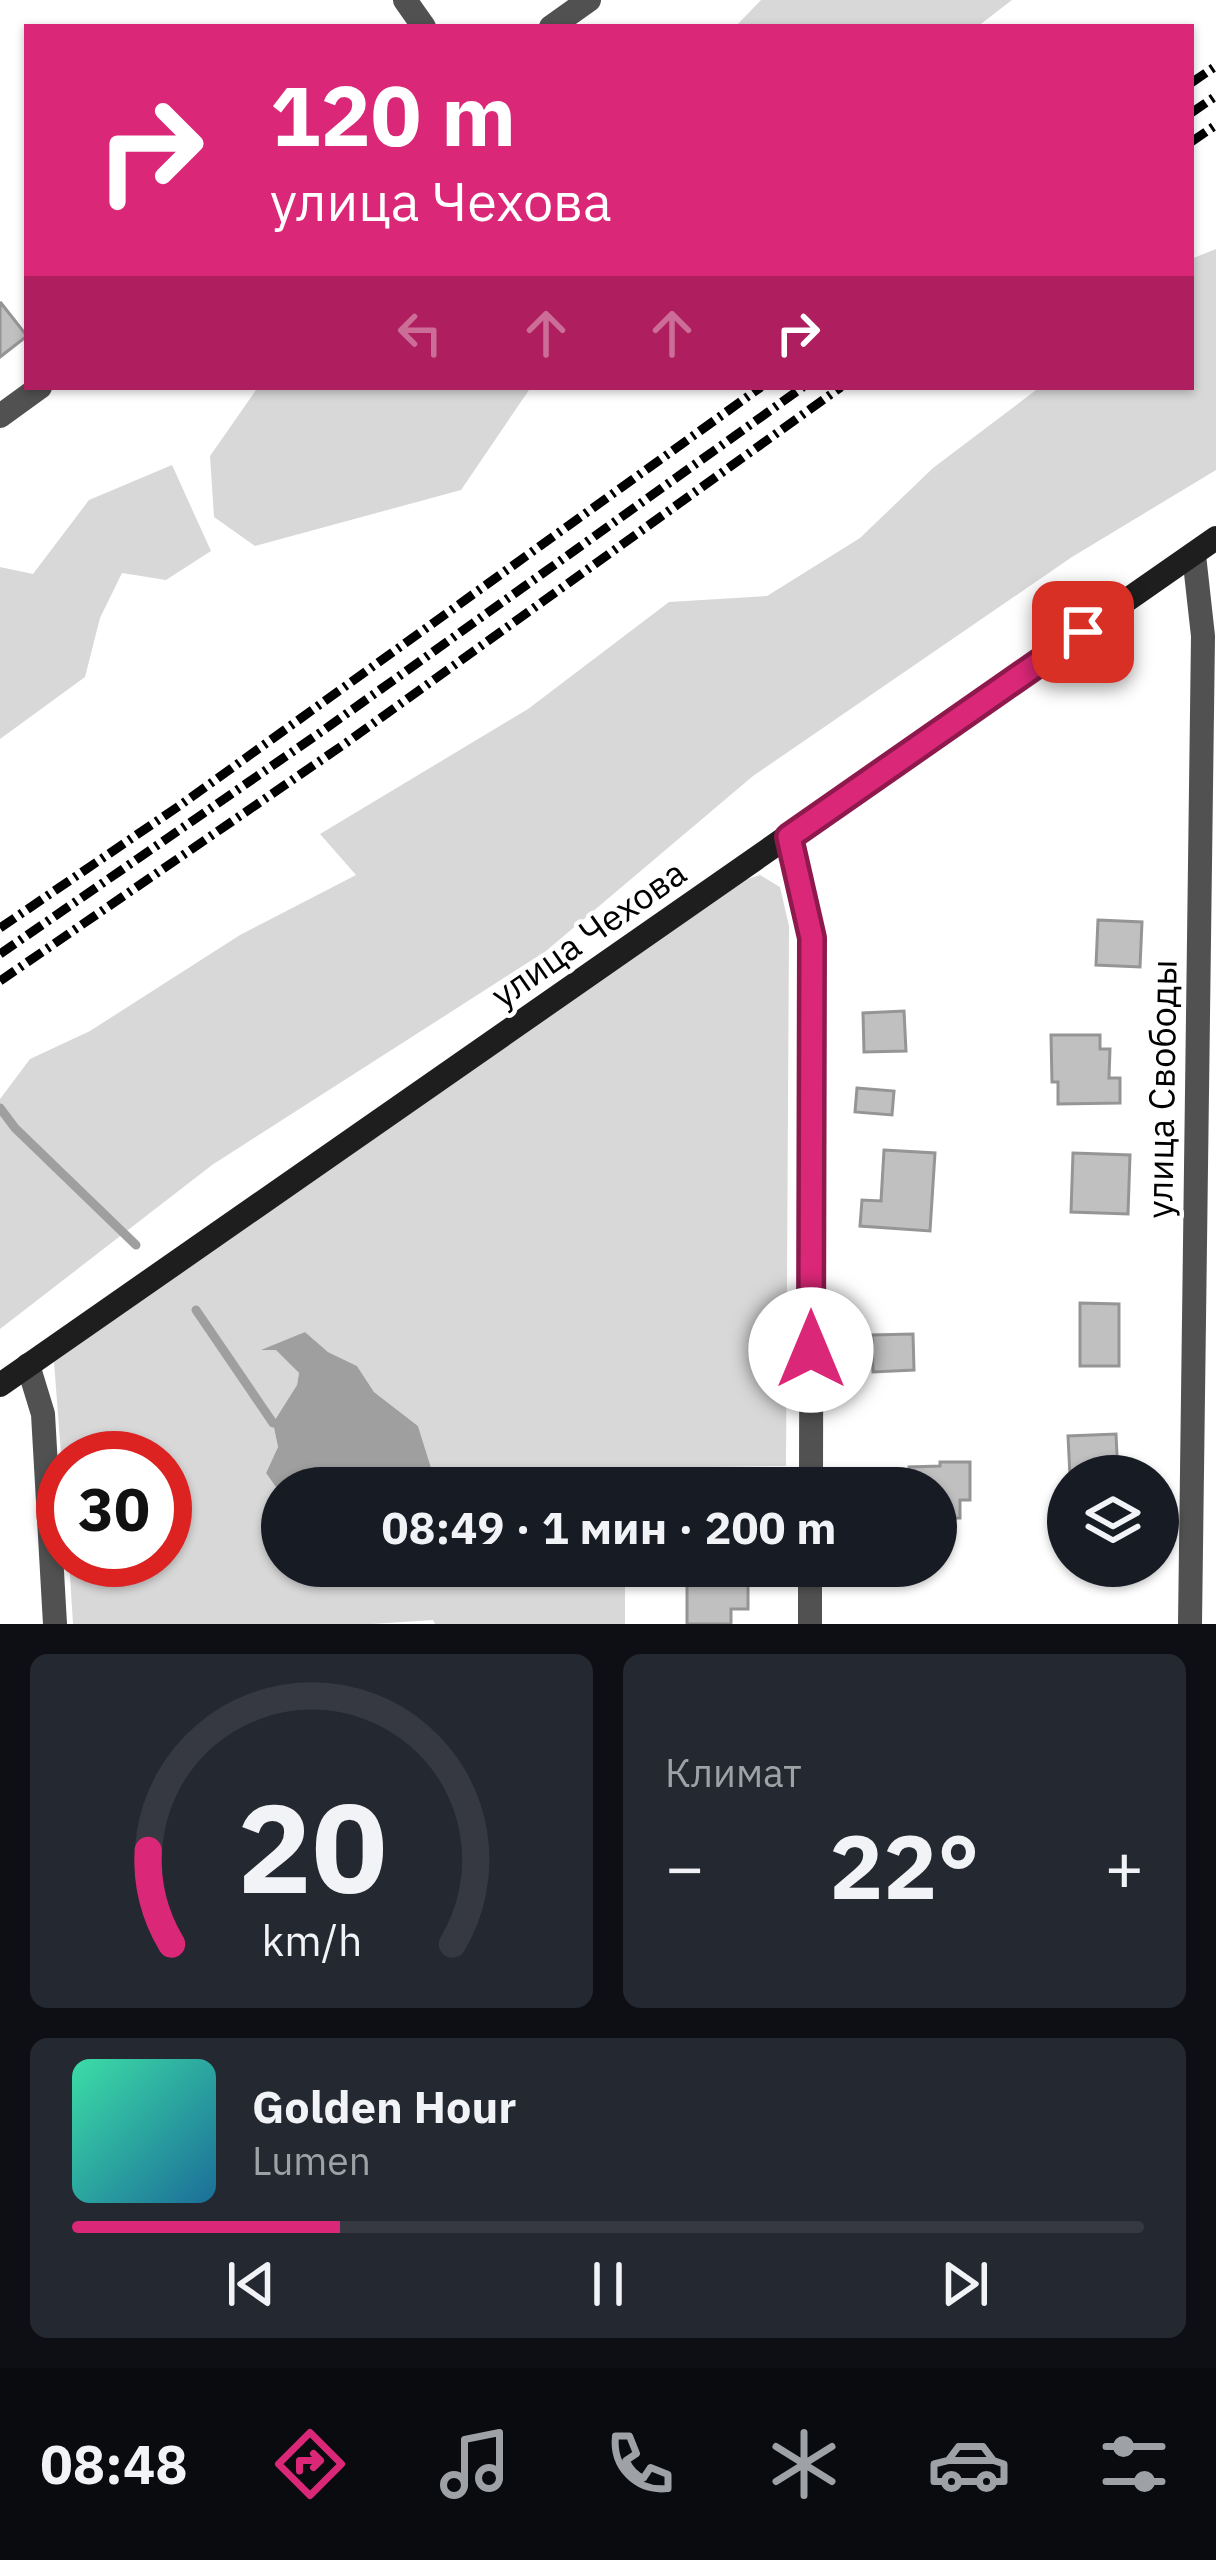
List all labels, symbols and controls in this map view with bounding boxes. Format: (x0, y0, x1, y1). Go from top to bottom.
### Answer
text: 120 m (270, 60, 516, 169)
icon: right (72, 72, 228, 228)
text: улица Чехова (270, 166, 612, 236)
icon: left (387, 300, 453, 366)
icon: ahead (513, 300, 579, 366)
icon: ahead (639, 300, 705, 366)
icon: right (765, 300, 831, 366)
pin (1032, 581, 1134, 683)
icon: arrive (1050, 599, 1116, 665)
street label: улица Чехова (481, 848, 695, 1018)
street label: улица Свободы (1135, 959, 1187, 1219)
position arrow (748, 1287, 874, 1413)
speed limit sign: 30 (36, 1431, 192, 1587)
map controls (1047, 1455, 1179, 1587)
button: layers (1047, 1455, 1179, 1587)
text: 08:49 · 1 мин · 200 m (382, 1498, 836, 1556)
text: Климат (665, 1747, 802, 1798)
text: 20 (237, 1765, 386, 1927)
text: 22° (829, 1807, 980, 1924)
text: − (665, 1823, 705, 1909)
text: + (1104, 1823, 1144, 1909)
text: km/h (261, 1912, 362, 1968)
text: Golden Hour (252, 2077, 516, 2135)
text: Lumen (252, 2135, 371, 2186)
icon: previous (218, 2251, 284, 2317)
icon: pause (575, 2251, 641, 2317)
icon: next (932, 2251, 998, 2317)
icon: directions (268, 2422, 352, 2506)
icon: music (433, 2422, 517, 2506)
icon: phone (598, 2422, 682, 2506)
icon: climate (762, 2422, 846, 2506)
icon: car (927, 2422, 1011, 2506)
icon: filters (1092, 2422, 1176, 2506)
text: 08:48 (40, 2429, 188, 2499)

